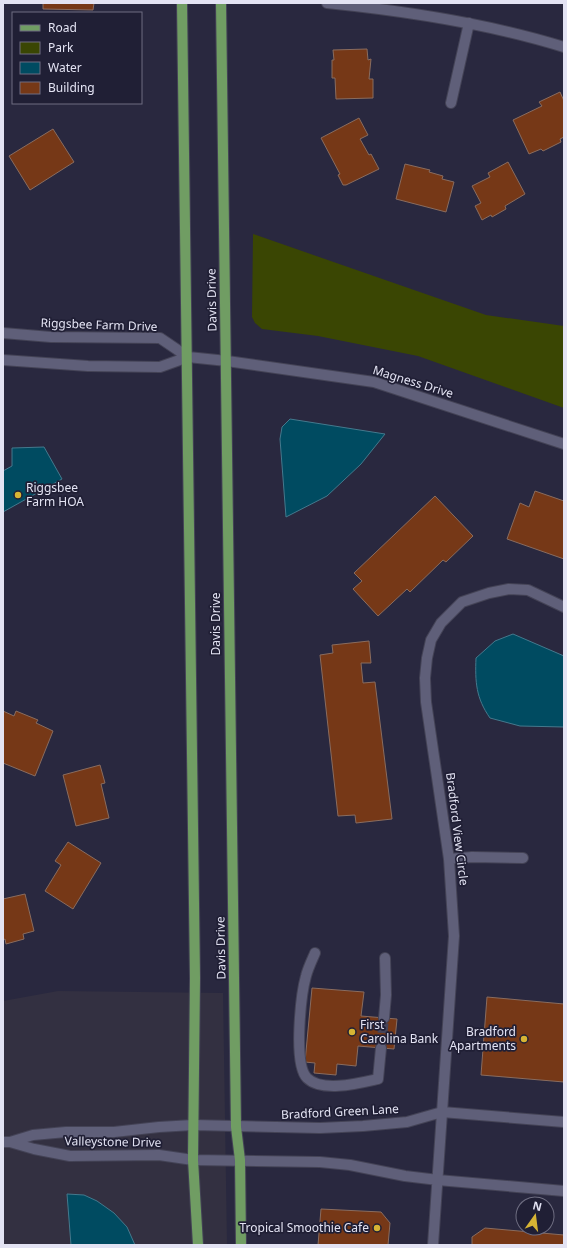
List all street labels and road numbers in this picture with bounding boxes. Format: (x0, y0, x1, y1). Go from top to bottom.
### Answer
street label: Davis Drive (202, 268, 221, 332)
street label: Riggsbee Farm Drive (40, 314, 158, 335)
street label: Magness Drive (371, 361, 456, 402)
street label: Davis Drive (207, 592, 224, 656)
street label: Bradford View Circle (442, 772, 473, 887)
street label: Davis Drive (211, 916, 230, 980)
street label: Bradford Green Lane (281, 1100, 400, 1123)
street label: Valleystone Drive (64, 1132, 162, 1151)

